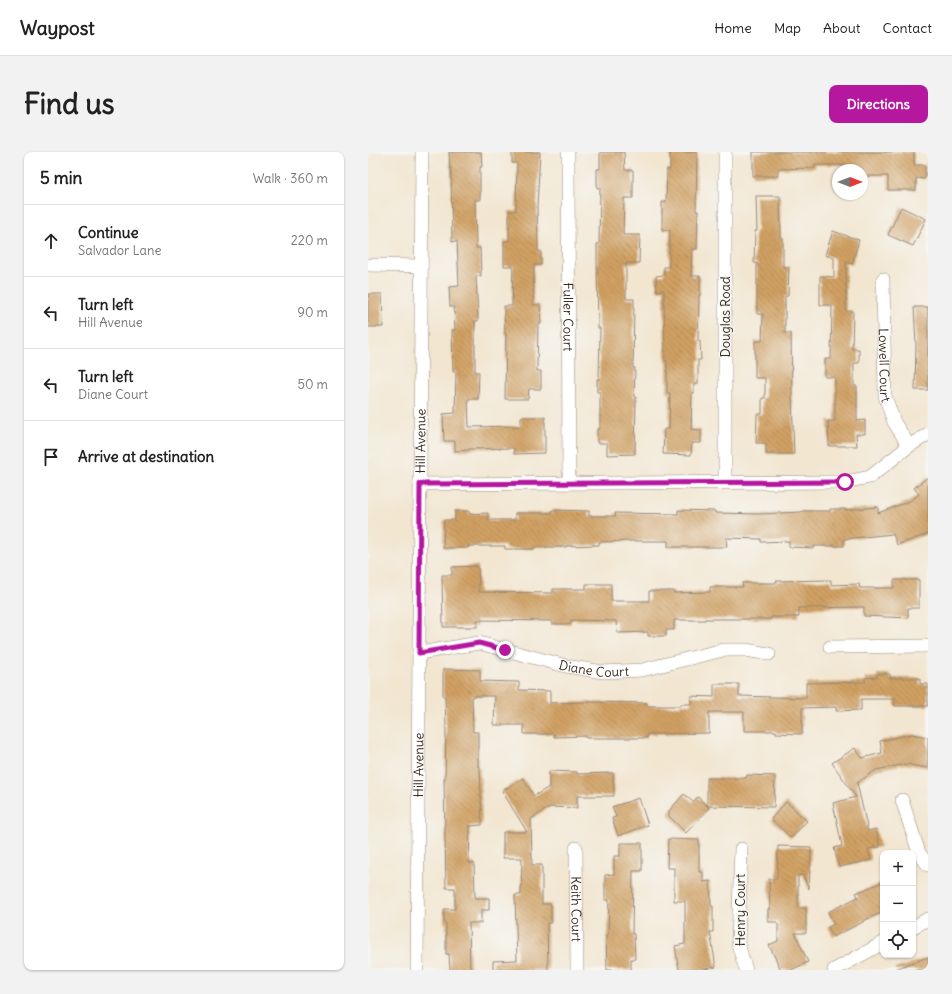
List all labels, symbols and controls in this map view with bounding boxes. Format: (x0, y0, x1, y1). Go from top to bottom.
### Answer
text: Waypost (20, 16, 95, 40)
text: Home (714, 19, 752, 37)
text: Map (774, 19, 801, 37)
text: About (823, 19, 861, 37)
text: Contact (883, 19, 932, 37)
button: Directions (829, 85, 928, 123)
text: Find us (24, 86, 115, 122)
north arrow (832, 164, 868, 200)
text: 5 min (40, 167, 82, 189)
text: Walk · 360 m (253, 170, 328, 187)
text: Continue (78, 223, 139, 242)
icon: ahead (40, 230, 62, 252)
text: 220 m (291, 232, 328, 249)
text: Salvador Lane (78, 242, 161, 259)
street label: Douglas Road (717, 276, 734, 358)
street label: Fuller Court (560, 283, 577, 352)
text: Turn left (78, 295, 133, 314)
icon: left (40, 302, 62, 324)
text: 90 m (297, 304, 328, 321)
text: Hill Avenue (78, 314, 143, 331)
street label: Lowell Court (875, 328, 895, 405)
text: Turn left (78, 367, 133, 386)
icon: left (40, 374, 62, 396)
text: 50 m (297, 376, 328, 393)
text: Diane Court (78, 386, 148, 403)
street label: Hill Avenue (412, 409, 429, 473)
icon: arrive (40, 446, 62, 468)
text: Arrive at destination (78, 447, 214, 466)
route start (836, 473, 854, 491)
route end (496, 641, 514, 659)
street label: Diane Court (557, 656, 630, 681)
street label: Hill Avenue (410, 733, 427, 797)
map controls (880, 850, 916, 958)
button: + (880, 850, 916, 886)
street label: Henry Court (732, 873, 749, 946)
street label: Keith Court (568, 876, 585, 943)
button: − (880, 886, 916, 922)
button: locate (880, 922, 916, 958)

